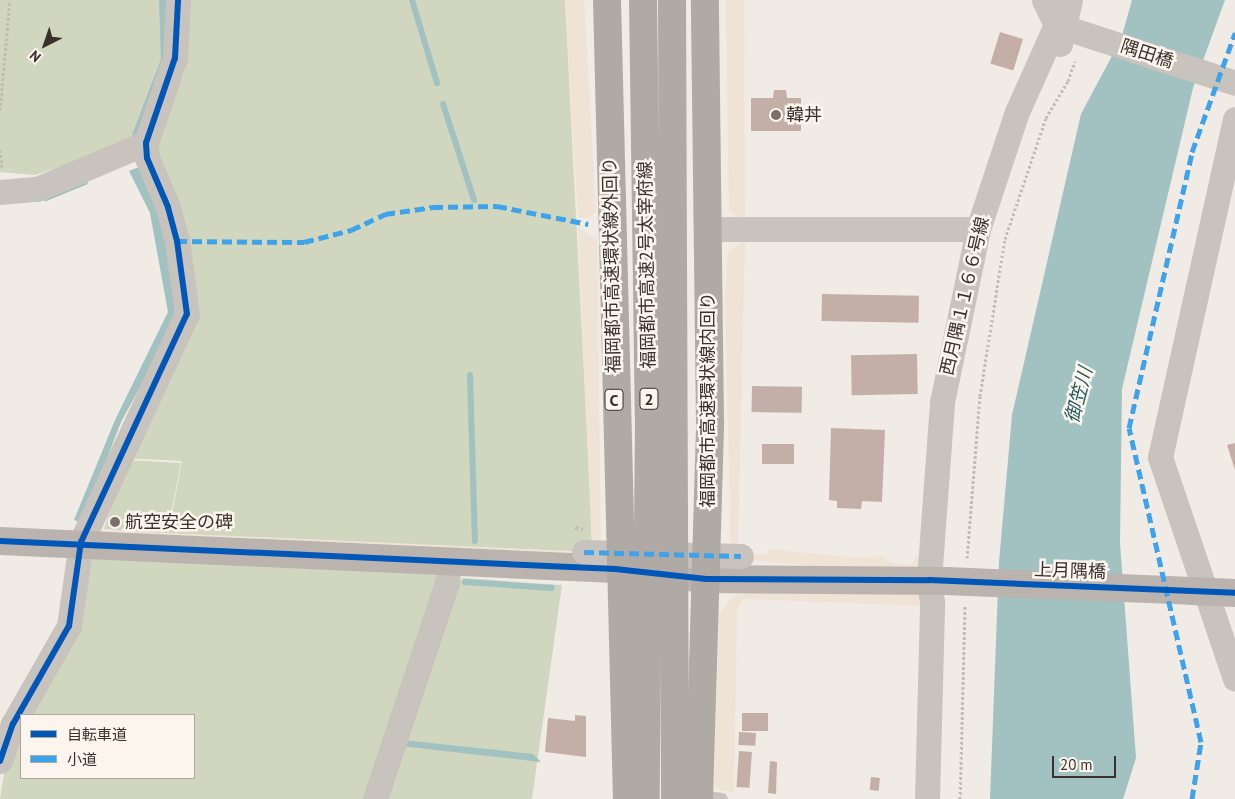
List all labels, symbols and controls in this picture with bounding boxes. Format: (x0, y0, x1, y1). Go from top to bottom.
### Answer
north arrow (20, 20, 70, 70)
street label: 隅田橋 (1118, 35, 1176, 73)
text: N (26, 47, 45, 66)
place label: 韓丼 (786, 104, 822, 126)
marker: 韓丼 (770, 109, 782, 121)
street label: 福岡都市高速環状線外回り (599, 157, 625, 373)
street label: 福岡都市高速2号太宰府線 (634, 161, 660, 369)
street label: 西月隅１１６６号線 (936, 215, 994, 377)
street label: 福岡都市高速環状線内回り (697, 292, 719, 508)
water label: 御笠川 (1061, 365, 1097, 425)
road number: C (604, 386, 624, 414)
road number: 2 (639, 386, 659, 412)
place label: 航空安全の碑 (125, 511, 233, 533)
marker: 航空安全の碑 (109, 516, 121, 528)
street label: 上月隅橋 (1034, 559, 1106, 583)
legend (20, 714, 195, 779)
text: 自転車道 (67, 725, 127, 744)
scale bar (1055, 746, 1119, 778)
text: 小道 (67, 750, 97, 769)
text: 20 m (1060, 755, 1093, 774)

